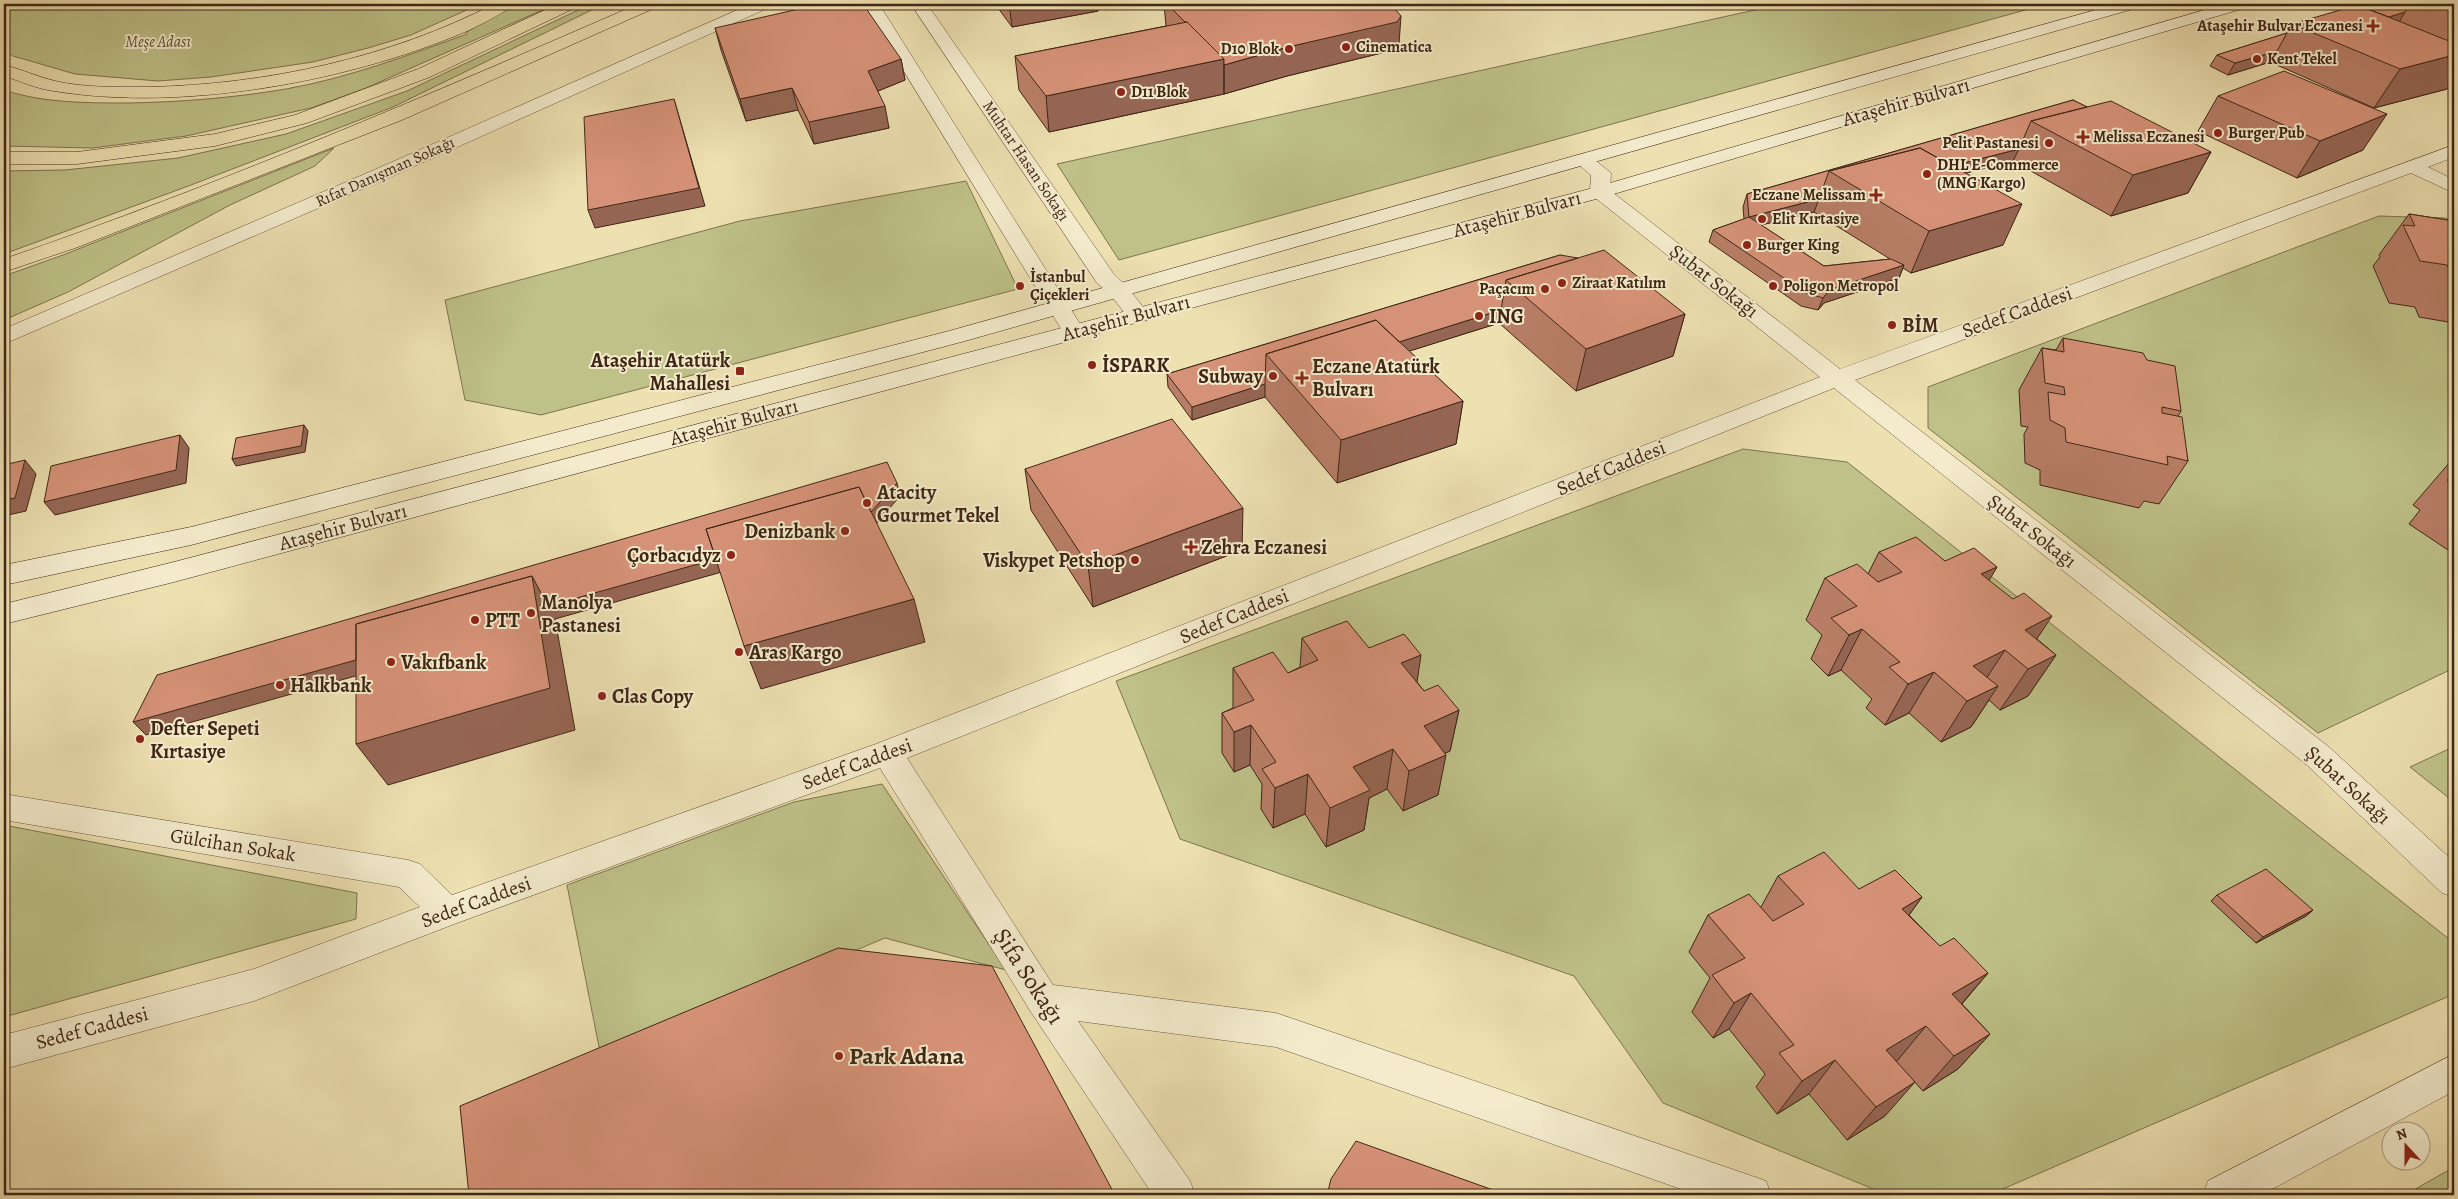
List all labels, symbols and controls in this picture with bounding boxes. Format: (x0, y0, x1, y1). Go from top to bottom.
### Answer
place label: Ataşehir Bulvar Eczanesi (2196, 15, 2363, 37)
marker: Ataşehir Bulvar Eczanesi (2367, 20, 2379, 32)
park label: Meşe Adası (125, 31, 191, 53)
place label: Cinematica (1356, 36, 1433, 58)
place label: D10 Blok (1221, 38, 1280, 60)
marker: Cinematica (1340, 41, 1352, 53)
marker: D10 Blok (1283, 43, 1295, 55)
place label: Kent Tekel (2267, 48, 2337, 70)
marker: Kent Tekel (2251, 53, 2263, 65)
street label: Ataşehir Bulvarı (1838, 71, 1973, 133)
place label: D11 Blok (1131, 81, 1188, 103)
marker: D11 Blok (1115, 86, 1127, 98)
street label: Muhtar Hasan Sokağı (977, 96, 1075, 226)
place label: Burger Pub (2228, 122, 2304, 144)
place label: Melissa Eczanesi (2093, 126, 2205, 148)
marker: Burger Pub (2212, 127, 2224, 139)
street label: Rıfat Danışman Sokağı (312, 131, 458, 213)
marker: Melissa Eczanesi (2077, 131, 2089, 143)
place label: Pelit Pastanesi (1942, 132, 2039, 154)
marker: Pelit Pastanesi (2043, 137, 2055, 149)
place label: DHL E-Commerce (MNG Kargo) (1937, 154, 2059, 194)
marker: DHL E-Commerce (MNG Kargo) (1921, 168, 1933, 180)
street label: Ataşehir Bulvarı (1449, 184, 1584, 244)
place label: Eczane Melissam (1752, 184, 1867, 206)
marker: Eczane Melissam (1870, 189, 1882, 201)
place label: Elit Kırtasiye (1772, 208, 1859, 230)
marker: Elit Kırtasiye (1756, 213, 1768, 225)
place label: Burger King (1757, 234, 1840, 256)
street label: Şubat Sokağı (1664, 238, 1764, 324)
marker: Burger King (1741, 239, 1753, 251)
place label: İstanbul Çiçekleri (1030, 266, 1090, 306)
place label: Ziraat Katılım (1572, 272, 1667, 294)
place label: Poligon Metropol (1783, 275, 1899, 297)
marker: Ziraat Katılım (1556, 277, 1568, 289)
place label: Paçacım (1479, 278, 1536, 300)
marker: İstanbul Çiçekleri (1014, 280, 1026, 292)
marker: Poligon Metropol (1767, 280, 1779, 292)
street label: Sedef Caddesi (1958, 280, 2076, 344)
marker: Paçacım (1539, 283, 1551, 295)
street label: Ataşehir Bulvarı (1058, 288, 1193, 348)
place label: ING (1489, 303, 1524, 330)
marker: ING (1473, 310, 1485, 322)
place label: BİM (1902, 312, 1939, 339)
marker: BİM (1886, 319, 1898, 331)
place label: Ataşehir Atatürk Mahallesi (590, 347, 731, 397)
place label: İSPARK (1102, 352, 1170, 379)
place label: Eczane Atatürk Bulvarı (1312, 353, 1440, 403)
marker: İSPARK (1086, 359, 1098, 371)
place label: Subway (1198, 363, 1264, 390)
marker: Ataşehir Atatürk Mahallesi (734, 365, 746, 377)
marker: Subway (1267, 370, 1279, 382)
marker: Eczane Atatürk Bulvarı (1296, 372, 1308, 384)
street label: Ataşehir Bulvarı (666, 392, 801, 452)
street label: Sedef Caddesi (1552, 434, 1670, 502)
place label: Atacity Gourmet Tekel (876, 479, 1000, 529)
street label: Şubat Sokağı (1982, 488, 2082, 574)
street label: Ataşehir Bulvarı (275, 497, 410, 557)
marker: Atacity Gourmet Tekel (861, 497, 873, 509)
place label: Denizbank (744, 518, 836, 545)
marker: Denizbank (839, 525, 851, 537)
place label: Zehra Eczanesi (1201, 534, 1327, 561)
marker: Zehra Eczanesi (1185, 541, 1197, 553)
place label: Çorbacıdyz (627, 542, 721, 569)
place label: Viskypet Petshop (982, 547, 1125, 574)
marker: Çorbacıdyz (725, 549, 737, 561)
marker: Viskypet Petshop (1129, 554, 1141, 566)
street label: Sedef Caddesi (1175, 582, 1293, 650)
place label: Manolya Pastanesi (541, 589, 621, 639)
place label: PTT (485, 607, 520, 634)
marker: Manolya Pastanesi (525, 607, 537, 619)
marker: PTT (469, 614, 481, 626)
place label: Aras Kargo (748, 639, 842, 666)
marker: Aras Kargo (733, 646, 745, 658)
place label: Vakıfbank (400, 649, 487, 676)
marker: Vakıfbank (385, 656, 397, 668)
place label: Halkbank (290, 672, 372, 699)
marker: Halkbank (274, 679, 286, 691)
place label: Clas Copy (612, 683, 694, 710)
marker: Clas Copy (596, 690, 608, 702)
place label: Defter Sepeti Kırtasiye (150, 715, 260, 765)
street label: Sedef Caddesi (798, 732, 916, 796)
marker: Defter Sepeti Kırtasiye (134, 733, 146, 745)
street label: Şubat Sokağı (2300, 739, 2396, 831)
street label: Gülcihan Sokak (168, 822, 298, 868)
street label: Sedef Caddesi (417, 870, 535, 934)
street label: Şifa Sokağı (986, 922, 1072, 1030)
street label: Sedef Caddesi (33, 1000, 151, 1056)
place label: Park Adana (849, 1040, 965, 1072)
marker: Park Adana (833, 1050, 845, 1062)
north arrow (2380, 1122, 2430, 1172)
text: N (2393, 1124, 2410, 1145)

